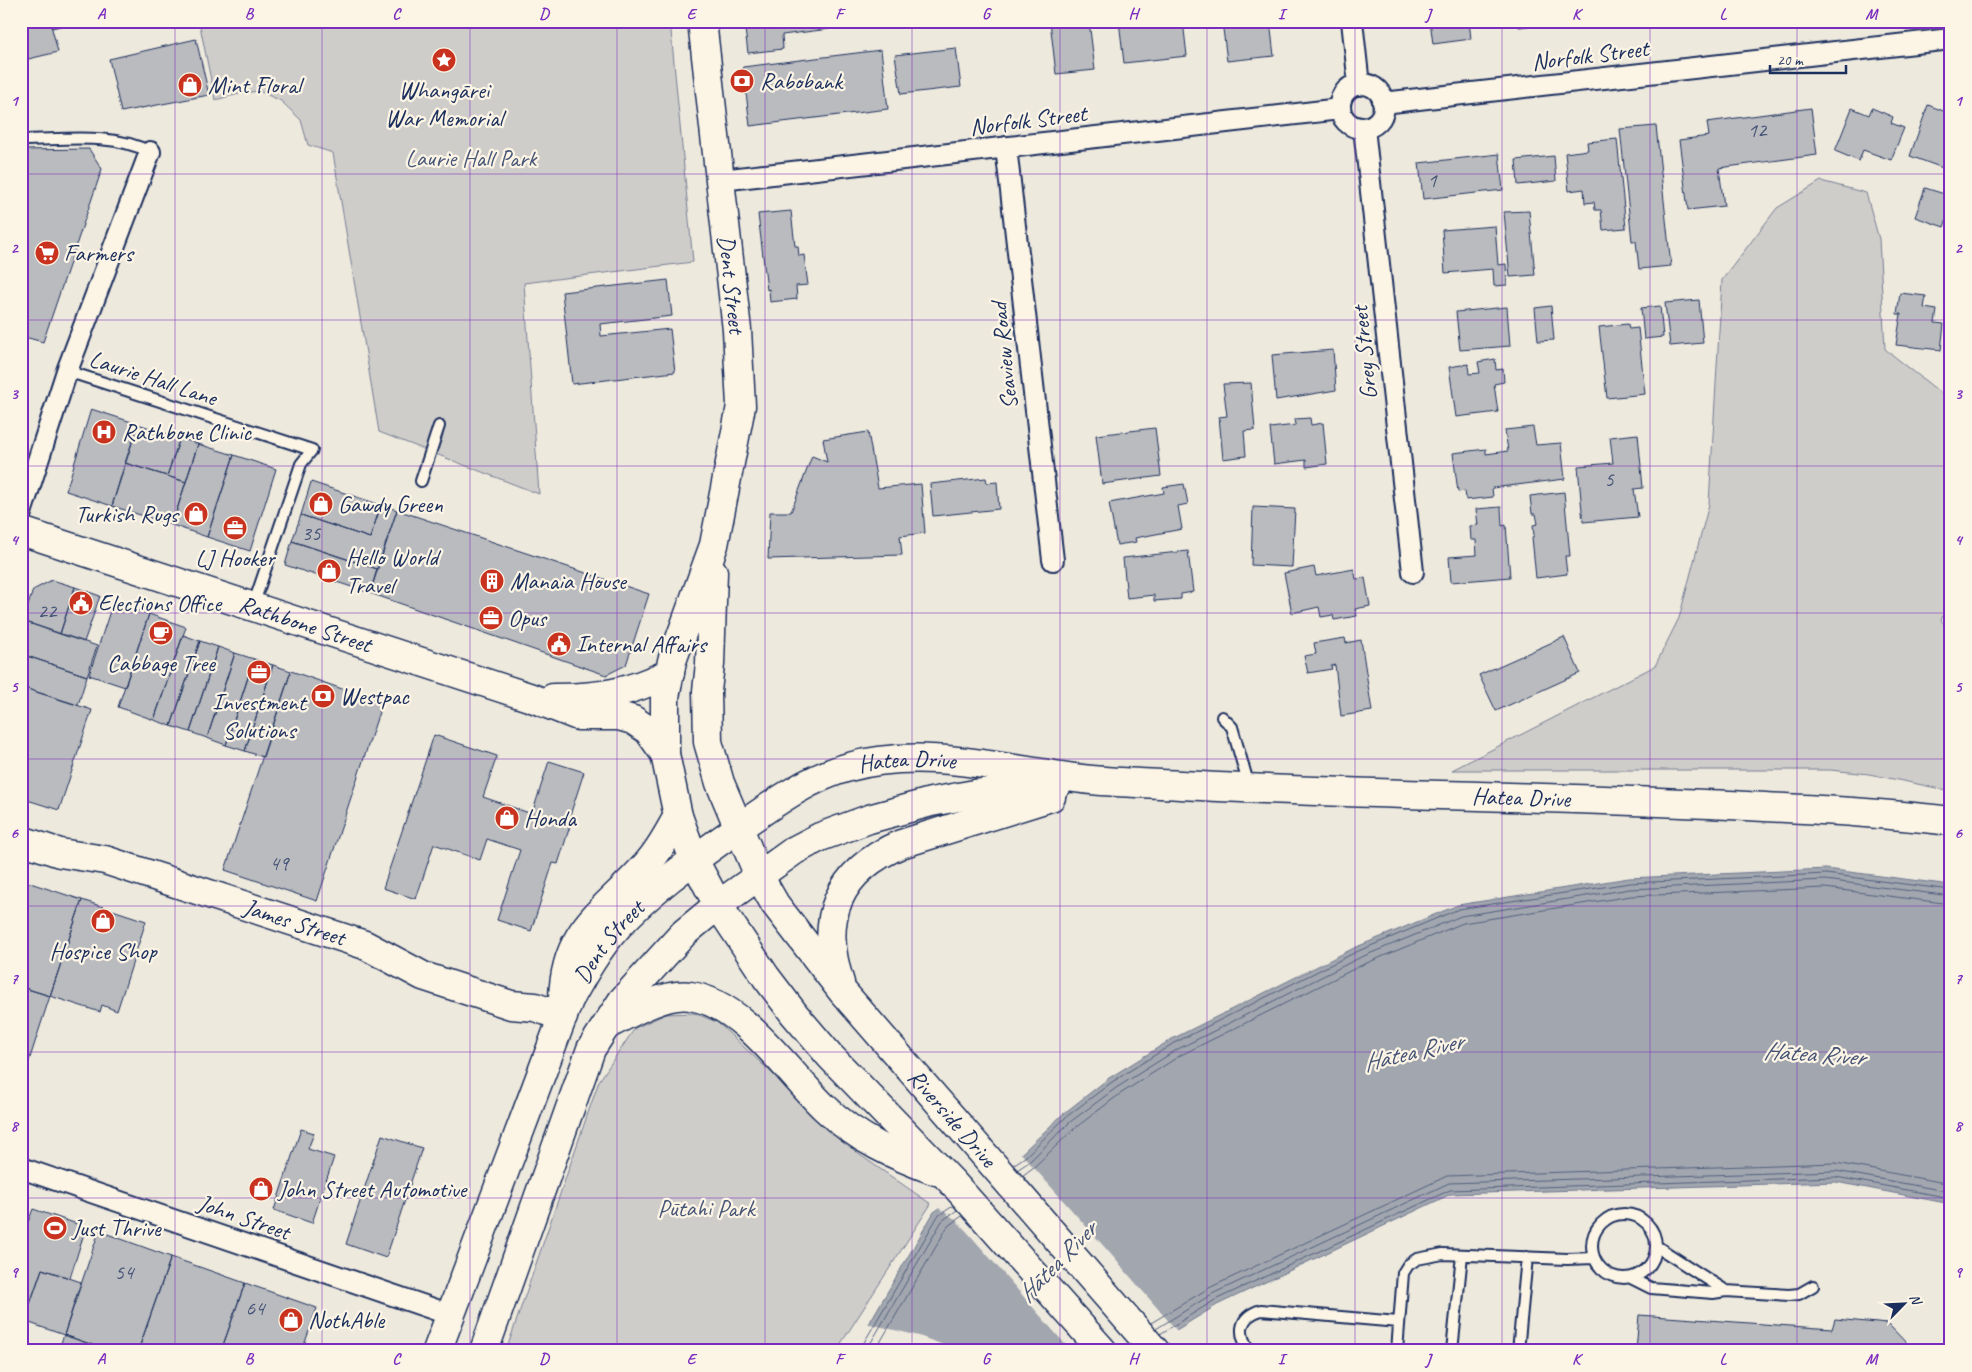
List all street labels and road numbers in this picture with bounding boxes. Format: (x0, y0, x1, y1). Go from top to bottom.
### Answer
street label: Norfolk Street (1530, 33, 1652, 77)
street label: Norfolk Street (968, 98, 1090, 142)
street label: Dent Street (711, 234, 752, 337)
street label: Seaview Road (983, 297, 1025, 411)
street label: Grey Street (1344, 303, 1384, 401)
street label: Laurie Hall Lane (86, 343, 223, 413)
street label: Rathbone Street (235, 588, 377, 660)
street label: Hatea Drive (855, 743, 959, 779)
street label: Hatea Drive (1471, 781, 1573, 814)
street label: James Street (239, 891, 351, 953)
street label: Dent Street (567, 892, 652, 989)
street label: Riverside Drive (901, 1063, 1005, 1175)
street label: John Street (193, 1187, 296, 1247)

